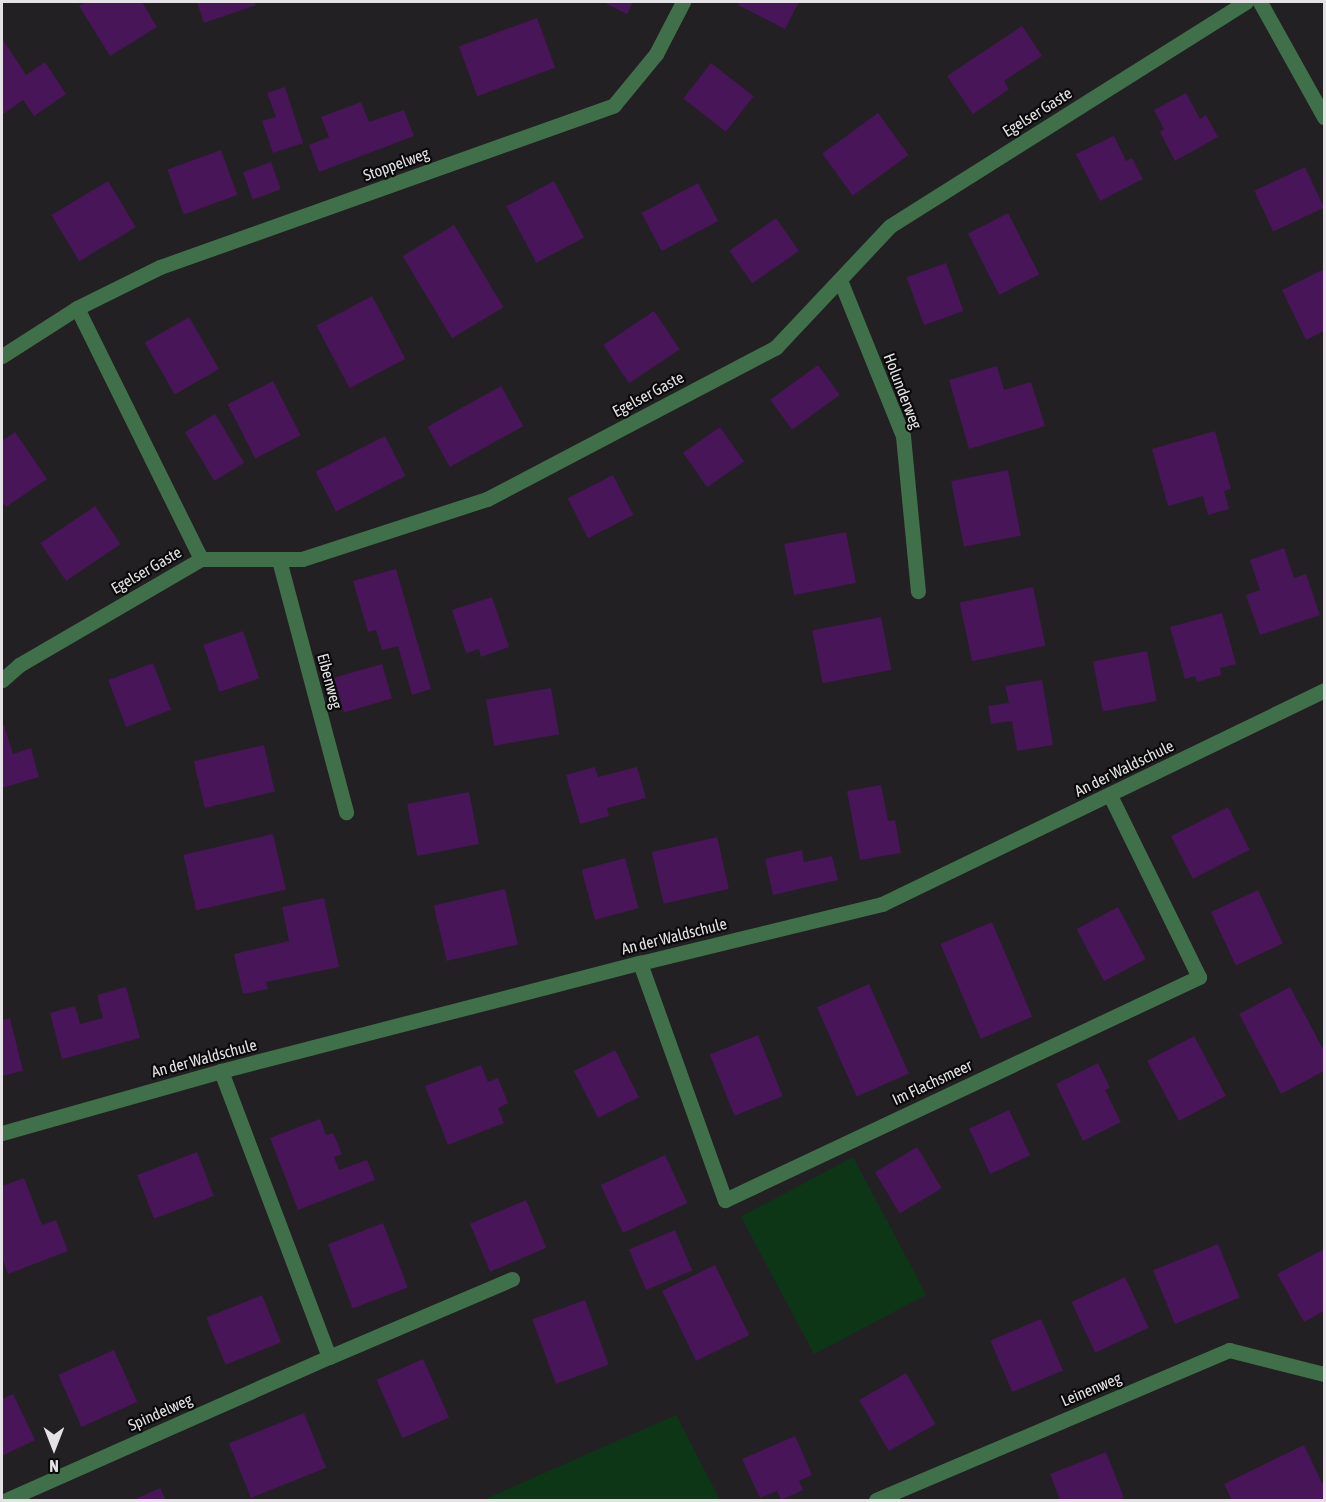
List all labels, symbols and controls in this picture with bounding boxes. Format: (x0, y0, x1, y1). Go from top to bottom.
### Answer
street label: Egelser Gaste (999, 83, 1075, 141)
street label: Stoppelweg (360, 143, 432, 185)
street label: Holunderweg (880, 350, 926, 432)
street label: Egelser Gaste (609, 367, 687, 421)
street label: Egelser Gaste (107, 542, 185, 598)
street label: Eibenweg (313, 651, 347, 711)
street label: An der Waldschule (1071, 736, 1177, 800)
street label: An der Waldschule (619, 914, 729, 958)
street label: An der Waldschule (149, 1035, 259, 1081)
street label: Im Flachsmeer (889, 1055, 975, 1109)
street label: Leinenweg (1058, 1368, 1124, 1410)
street label: Spindelweg (125, 1389, 195, 1435)
north arrow (24, 1418, 84, 1478)
text: N (49, 1457, 59, 1475)

